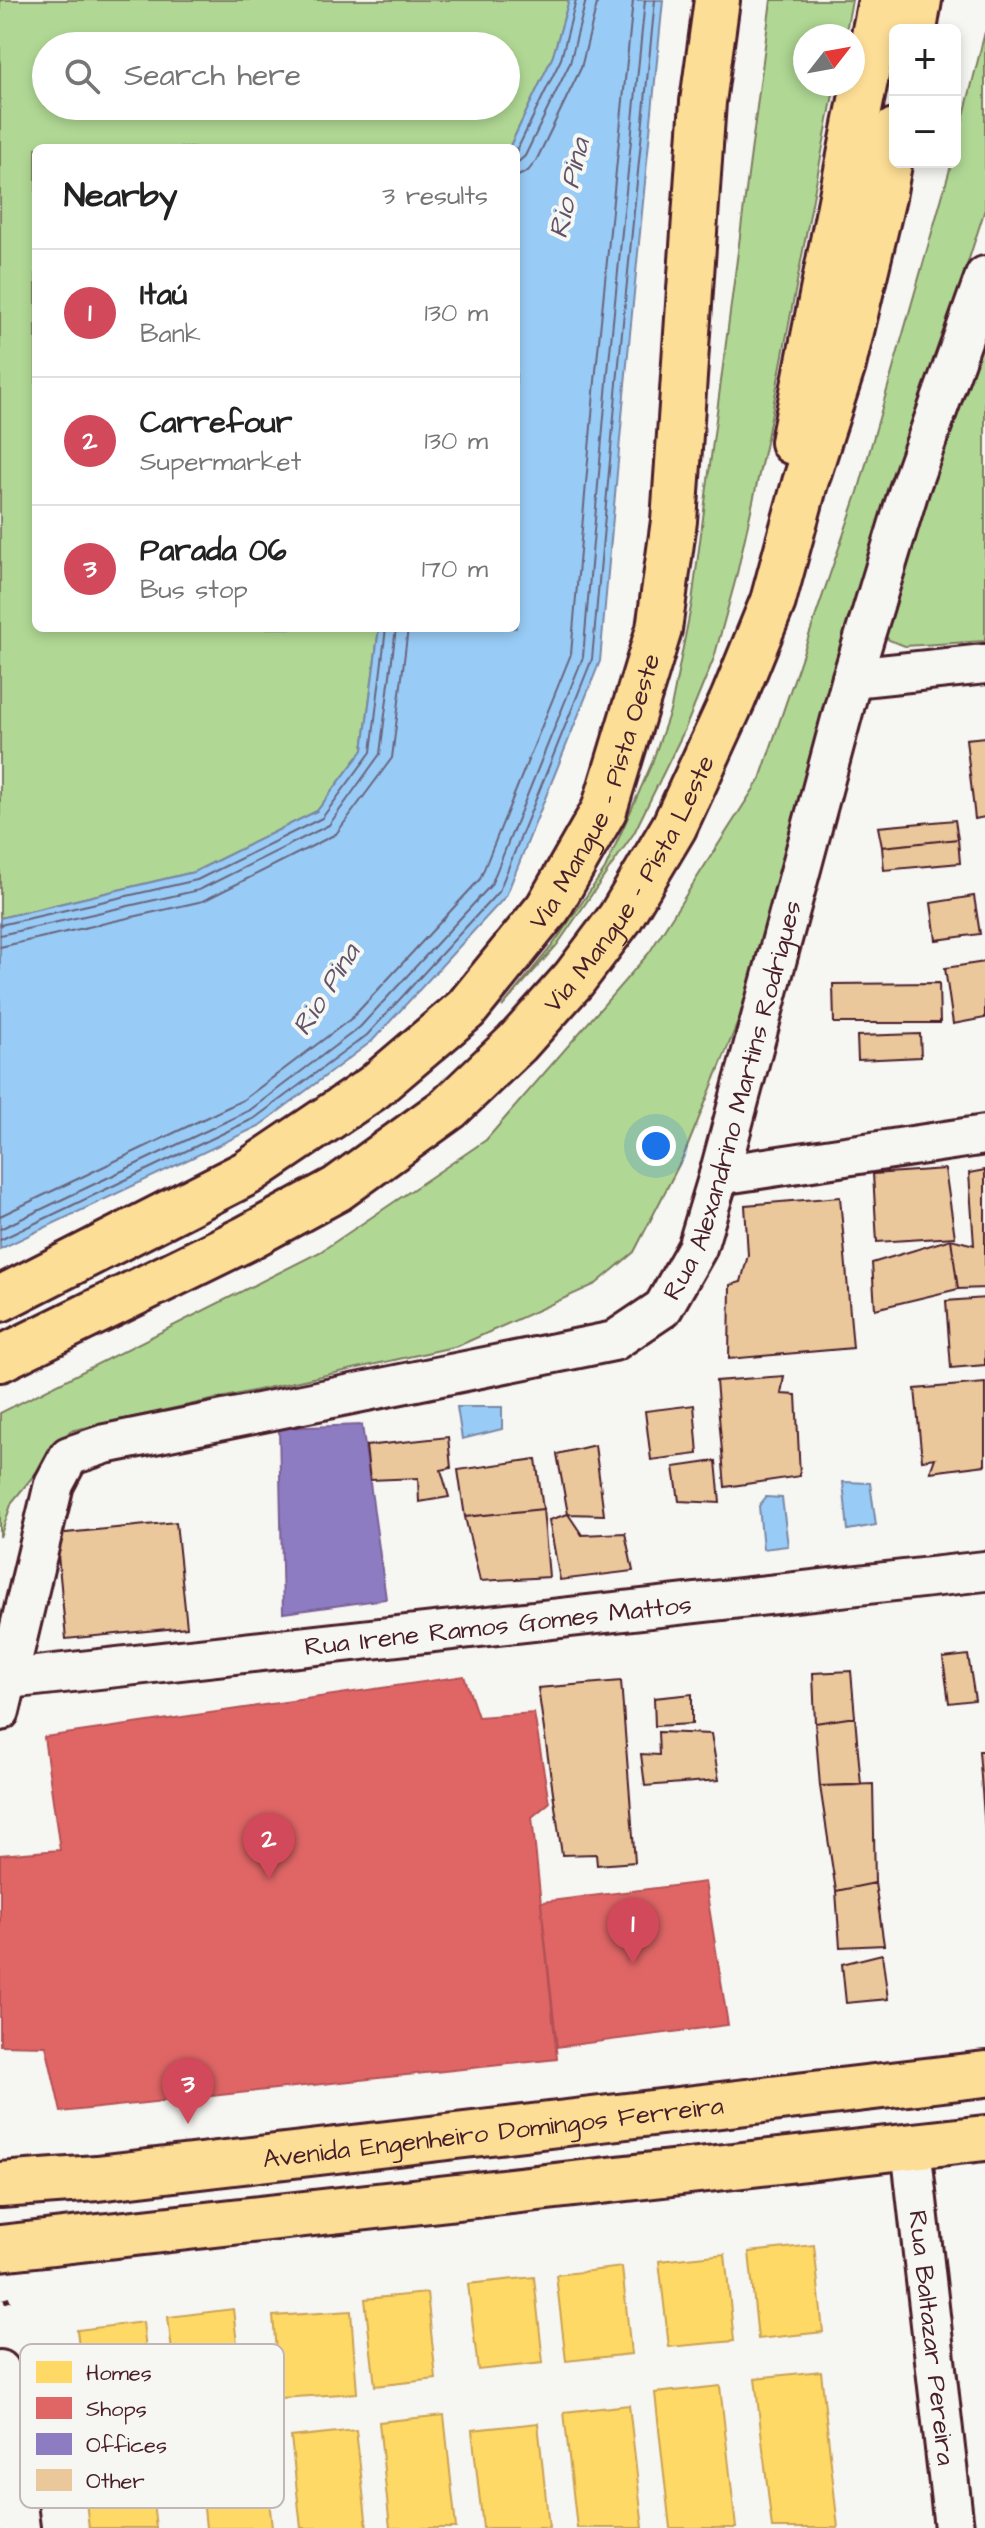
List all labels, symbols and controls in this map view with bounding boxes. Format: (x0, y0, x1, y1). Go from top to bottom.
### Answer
north arrow (793, 24, 865, 96)
map controls (889, 24, 961, 168)
button: + (889, 24, 961, 96)
search box (32, 32, 520, 120)
icon: search (60, 54, 104, 98)
text: Search here (124, 55, 301, 97)
button: − (889, 96, 961, 168)
water label: Rio Pina (539, 133, 600, 242)
text: Nearby (64, 172, 178, 220)
text: 3 results (382, 178, 488, 214)
text: Itaú (140, 274, 187, 316)
text: 1 (88, 295, 92, 331)
text: 130 m (424, 295, 488, 331)
text: Bank (140, 316, 201, 352)
text: Carrefour (140, 402, 292, 444)
text: 2 (83, 423, 97, 459)
text: 130 m (424, 423, 488, 459)
text: Supermarket (140, 444, 301, 480)
text: Parada 06 (140, 530, 287, 572)
text: 3 (83, 551, 97, 587)
text: 170 m (422, 551, 488, 587)
text: Bus stop (140, 572, 248, 608)
street label: Via Mangue - Pista Oeste (521, 649, 670, 937)
street label: Via Mangue - Pista Leste (535, 749, 724, 1021)
street label: Rua Alexandrino Martins Rodrigues (654, 896, 811, 1307)
water label: Rio Pina (283, 935, 371, 1043)
your location (636, 1126, 676, 1166)
street label: Rua Irene Ramos Gomes Mattos (303, 1587, 694, 1665)
pin: 2 (243, 1813, 295, 1879)
pin: 1 (607, 1898, 659, 1964)
pin: 3 (162, 2058, 214, 2124)
street label: Avenida Engenheiro Domingos Ferreira (261, 2088, 726, 2177)
street label: Rua Baltazar Pereira (899, 2208, 964, 2467)
legend (20, 2344, 284, 2508)
text: Homes (86, 2358, 152, 2389)
text: Shops (86, 2394, 147, 2425)
text: Offices (86, 2430, 167, 2461)
text: Other (86, 2466, 145, 2497)

